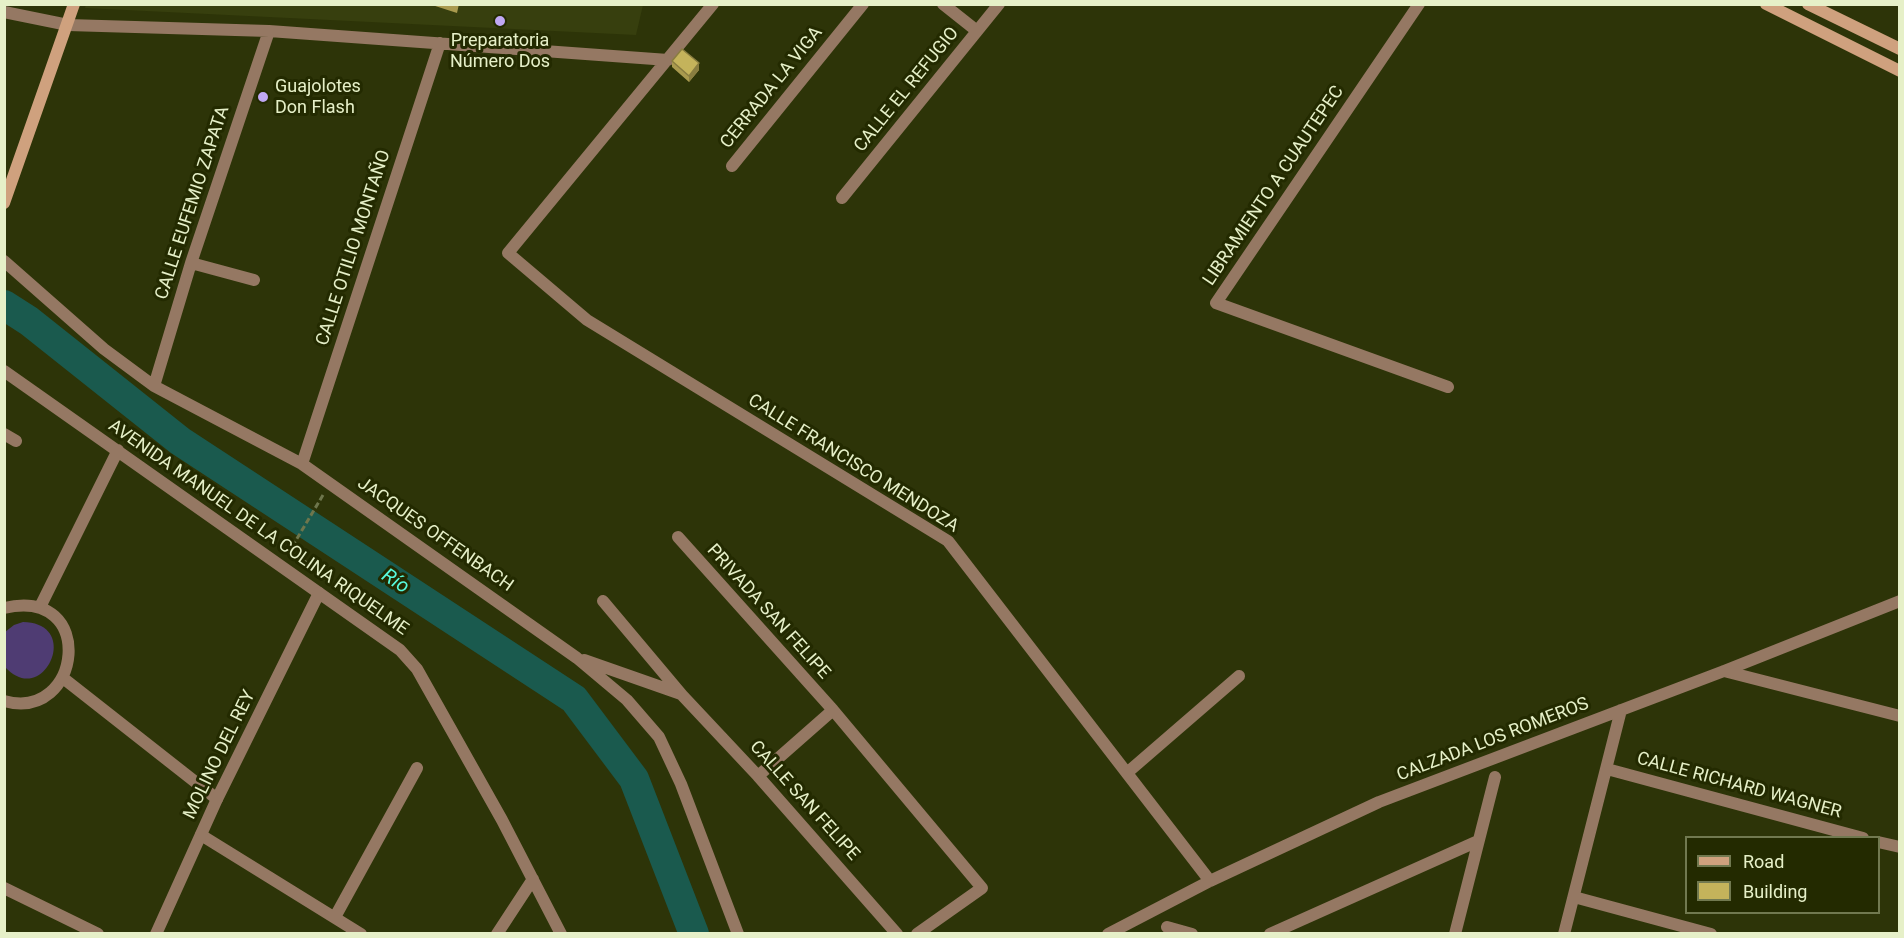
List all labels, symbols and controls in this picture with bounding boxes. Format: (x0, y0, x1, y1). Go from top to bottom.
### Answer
marker: Preparatoria Número Dos (493, 14, 507, 28)
street label: CERRADA LA VIGA (716, 23, 828, 153)
street label: CALLE EL REFUGIO (850, 23, 964, 157)
place label: Preparatoria Número Dos (450, 30, 550, 72)
place label: Guajolotes Don Flash (275, 76, 361, 118)
street label: LIBRAMIENTO A CUAUTEPEC (1199, 82, 1349, 290)
marker: Guajolotes Don Flash (256, 90, 270, 104)
street label: CALLE EUFEMIO ZAPATA (151, 103, 235, 303)
street label: CALLE OTILIO MONTAÑO (312, 147, 396, 349)
street label: CALLE FRANCISCO MENDOZA (744, 390, 962, 538)
street label: AVENIDA MANUEL DE LA COLINA RIQUELME (104, 416, 412, 640)
street label: JACQUES OFFENBACH (353, 473, 517, 597)
street label: PRIVADA SAN FELIPE (702, 540, 834, 684)
water label: Río (377, 564, 413, 600)
street label: MOLINO DEL REY (179, 687, 261, 823)
street label: CALZADA LOS ROMEROS (1394, 693, 1592, 787)
street label: CALLE SAN FELIPE (745, 737, 863, 865)
street label: CALLE RICHARD WAGNER (1634, 748, 1844, 824)
legend (1685, 836, 1880, 914)
text: Road (1743, 851, 1784, 872)
text: Building (1743, 881, 1807, 902)

